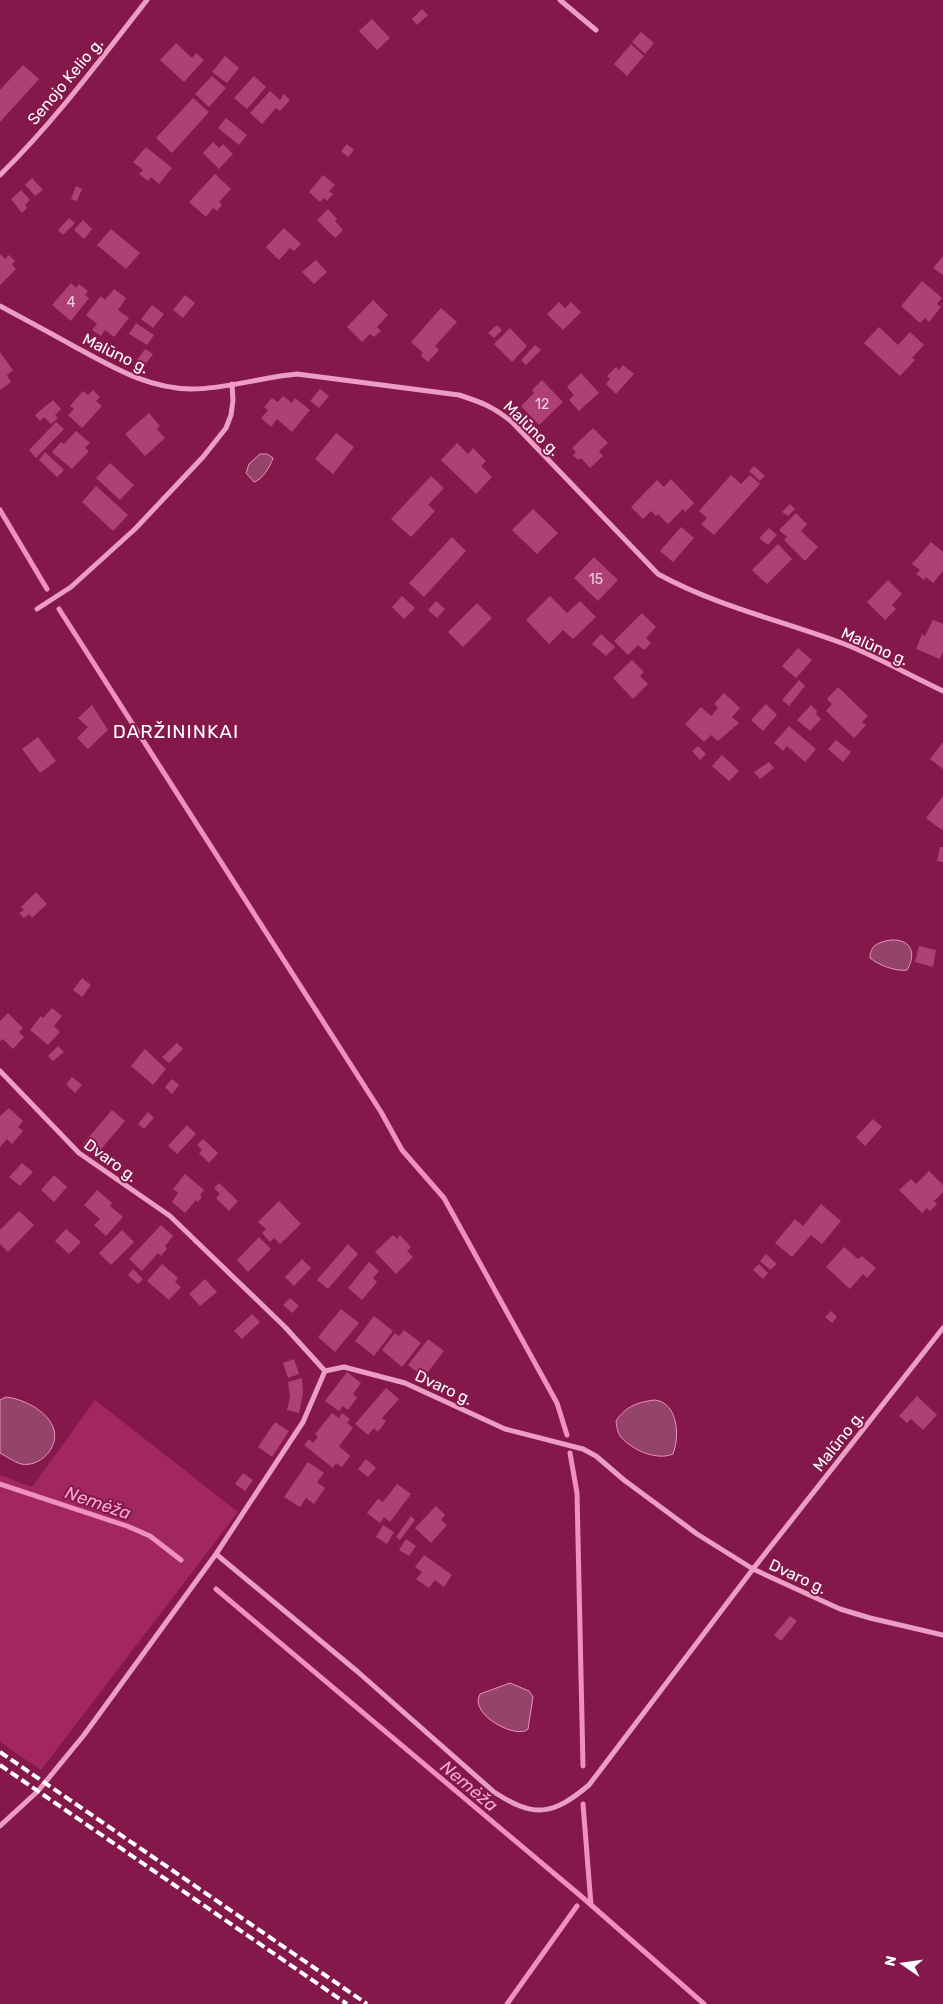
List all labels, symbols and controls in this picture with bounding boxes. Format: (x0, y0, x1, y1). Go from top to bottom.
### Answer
street label: Senojo Kelio g. (24, 34, 107, 129)
house number: 4 (67, 294, 76, 311)
street label: Malūno g. (80, 329, 152, 378)
house number: 12 (535, 396, 549, 413)
street label: Malūno g. (499, 397, 564, 460)
house number: 15 (589, 571, 603, 588)
street label: Malūno g. (838, 623, 911, 670)
district label: DARŽININKAI (113, 720, 239, 743)
street label: Dvaro g. (80, 1135, 141, 1186)
street label: Dvaro g. (412, 1366, 475, 1409)
street label: Malūno g. (809, 1407, 868, 1475)
water label: Nemėža (62, 1481, 134, 1525)
street label: Dvaro g. (766, 1555, 829, 1598)
water label: Nemėža (436, 1756, 503, 1817)
north arrow (878, 1939, 928, 1989)
text: N (881, 1954, 900, 1968)

